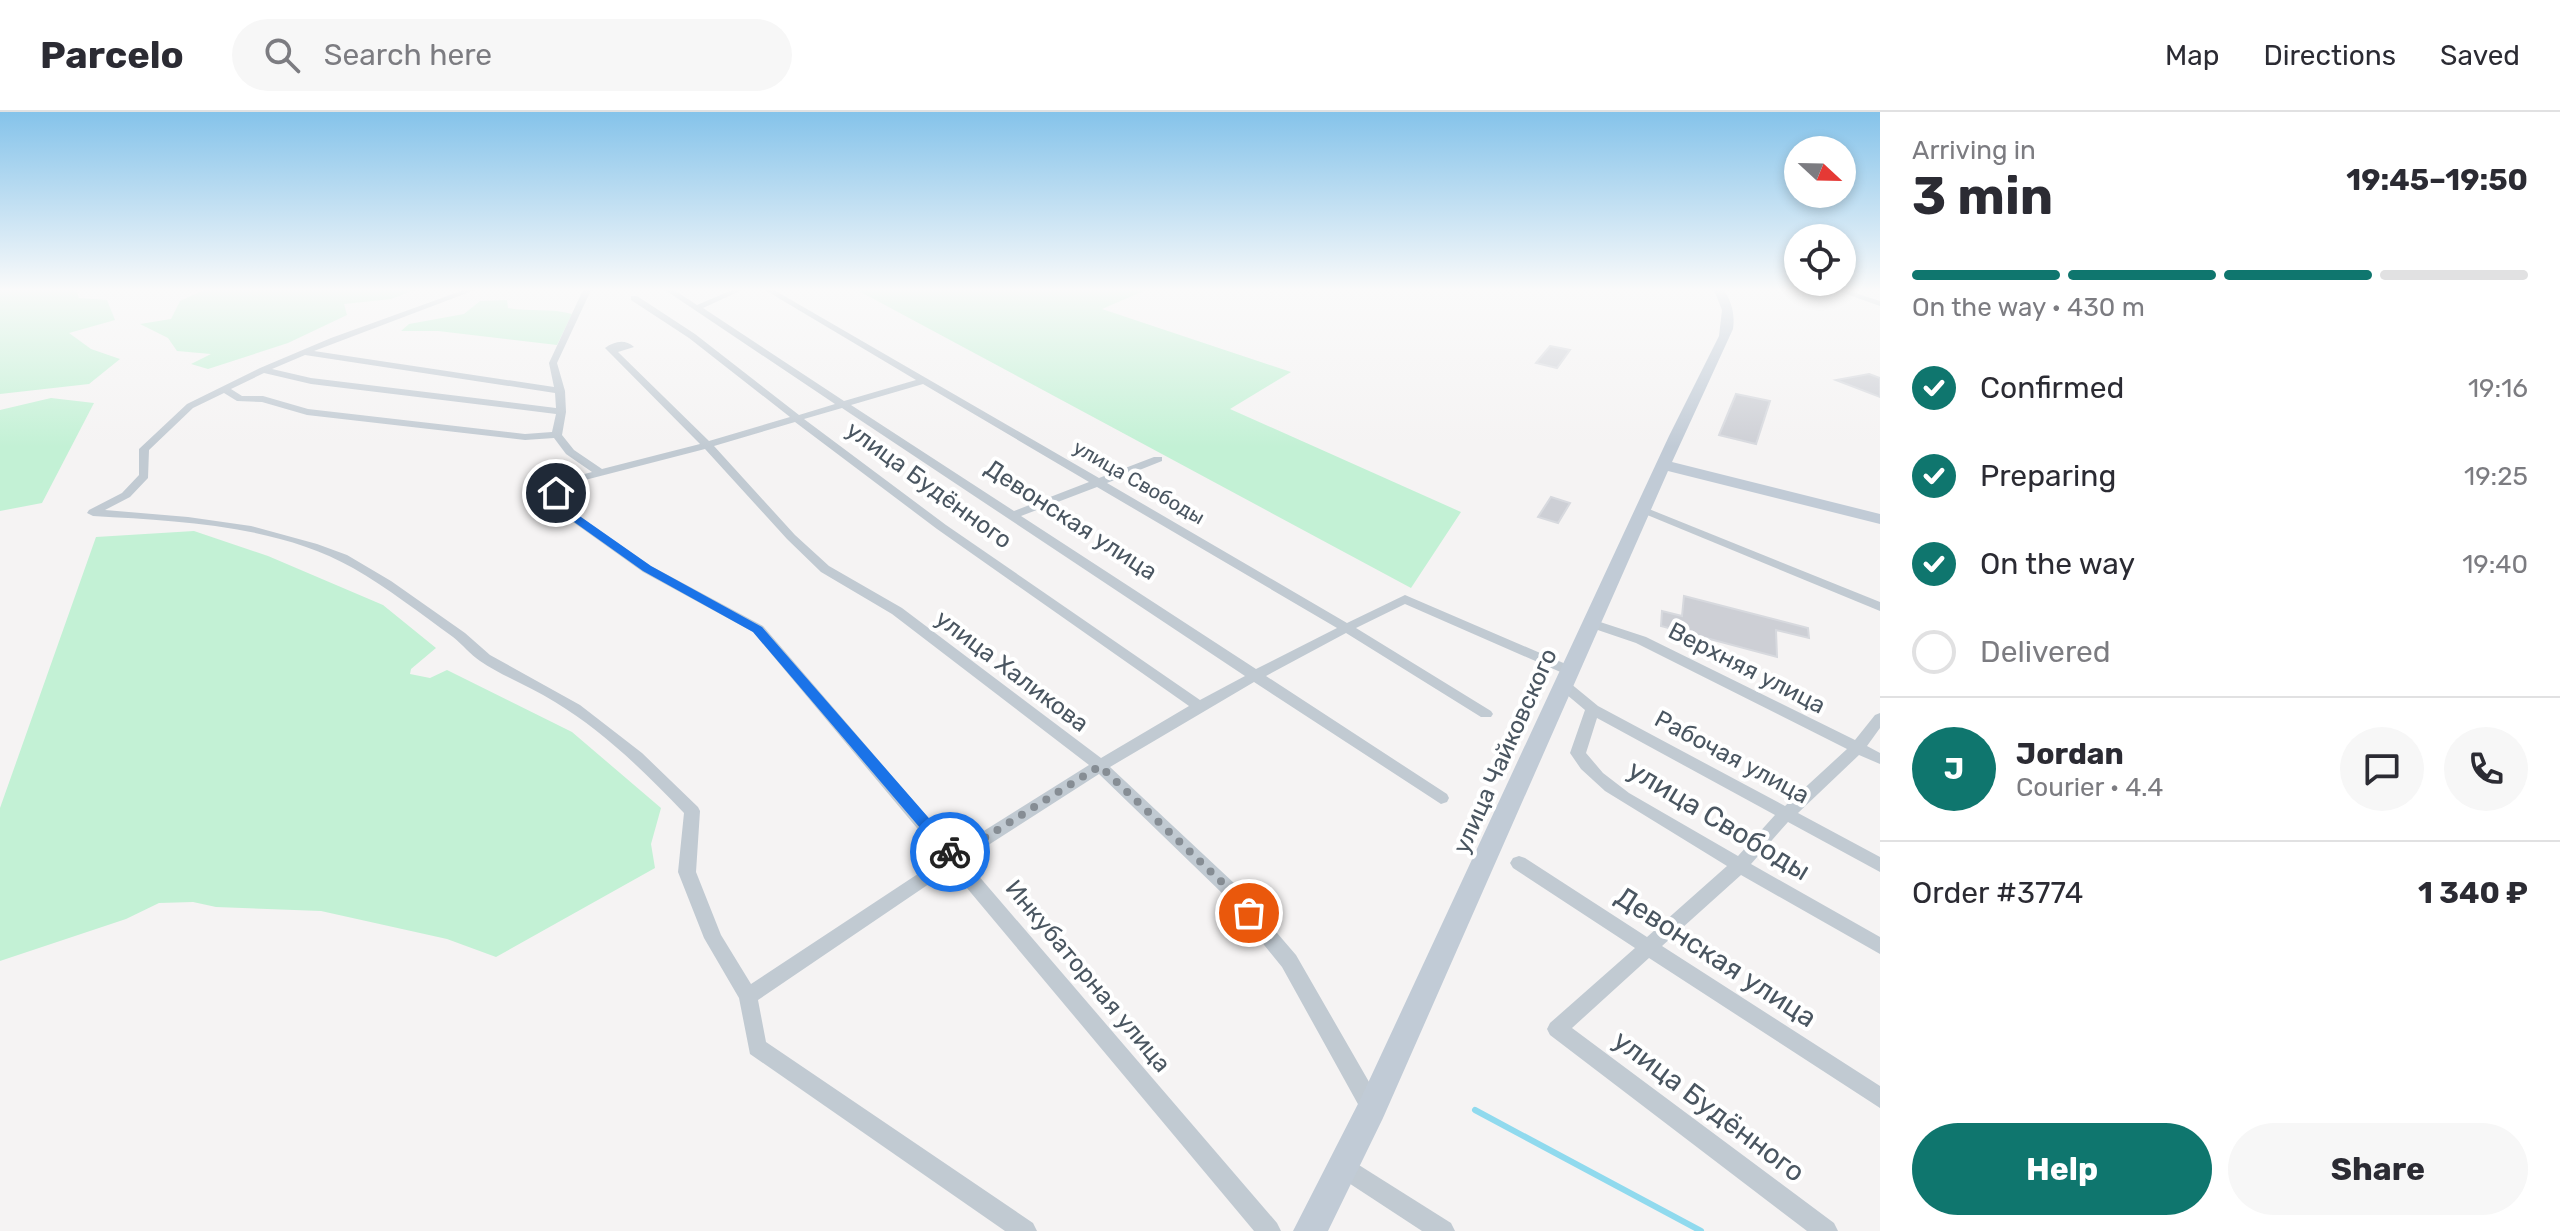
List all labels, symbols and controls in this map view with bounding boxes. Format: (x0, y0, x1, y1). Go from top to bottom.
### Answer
search box (232, 19, 792, 91)
text: Parcelo (40, 32, 184, 78)
icon: search (260, 33, 304, 77)
text: Search here (324, 37, 492, 73)
text: Map (2165, 39, 2219, 72)
text: Directions (2263, 39, 2396, 72)
text: Saved (2440, 39, 2520, 72)
text: Arriving in (1912, 135, 2036, 166)
north arrow (1784, 136, 1856, 208)
map controls (1784, 136, 1856, 296)
text: 19:45–19:50 (2346, 162, 2528, 198)
text: 3 min (1912, 165, 2053, 227)
button: locate (1784, 224, 1856, 296)
text: On the way · 430 m (1912, 292, 2145, 323)
icon: check (1912, 366, 1956, 410)
text: Confirmed (1980, 370, 2124, 406)
text: 19:16 (2468, 373, 2528, 404)
street label: улица Будённого (841, 415, 1017, 555)
street label: улица Свободы (1069, 435, 1209, 529)
street label: Девонская улица (980, 454, 1162, 586)
icon: check (1912, 454, 1956, 498)
text: Preparing (1980, 458, 2116, 494)
pin (522, 459, 590, 527)
text: 19:25 (2464, 461, 2528, 492)
icon: home (534, 471, 578, 515)
icon: check (1912, 542, 1956, 586)
text: On the way (1980, 546, 2135, 582)
text: 19:40 (2462, 549, 2528, 580)
street label: улица Халикова (930, 604, 1094, 738)
street label: Верхняя улица (1664, 616, 1830, 720)
text: Delivered (1980, 634, 2111, 670)
street label: улица Чайковского (1447, 644, 1563, 858)
street label: Рабочая улица (1650, 705, 1814, 809)
button: chat (2340, 727, 2424, 811)
button: phone (2444, 727, 2528, 811)
text: Jordan (2016, 736, 2124, 772)
text: J (1944, 751, 1964, 787)
street label: улица Свободы (1622, 753, 1816, 887)
text: Courier · 4.4 (2016, 772, 2163, 803)
courier (910, 812, 990, 892)
icon: bike (928, 830, 972, 874)
street label: Инкубаторная улица (1000, 874, 1176, 1078)
text: Order #3774 (1912, 875, 2083, 911)
text: 1 340 ₽ (2418, 875, 2528, 911)
pin (1215, 879, 1283, 947)
street label: Девонская улица (1609, 880, 1823, 1034)
icon: bag (1227, 891, 1271, 935)
street label: улица Будённого (1607, 1023, 1811, 1189)
button: Help (1912, 1123, 2212, 1215)
button: Share (2228, 1123, 2528, 1215)

